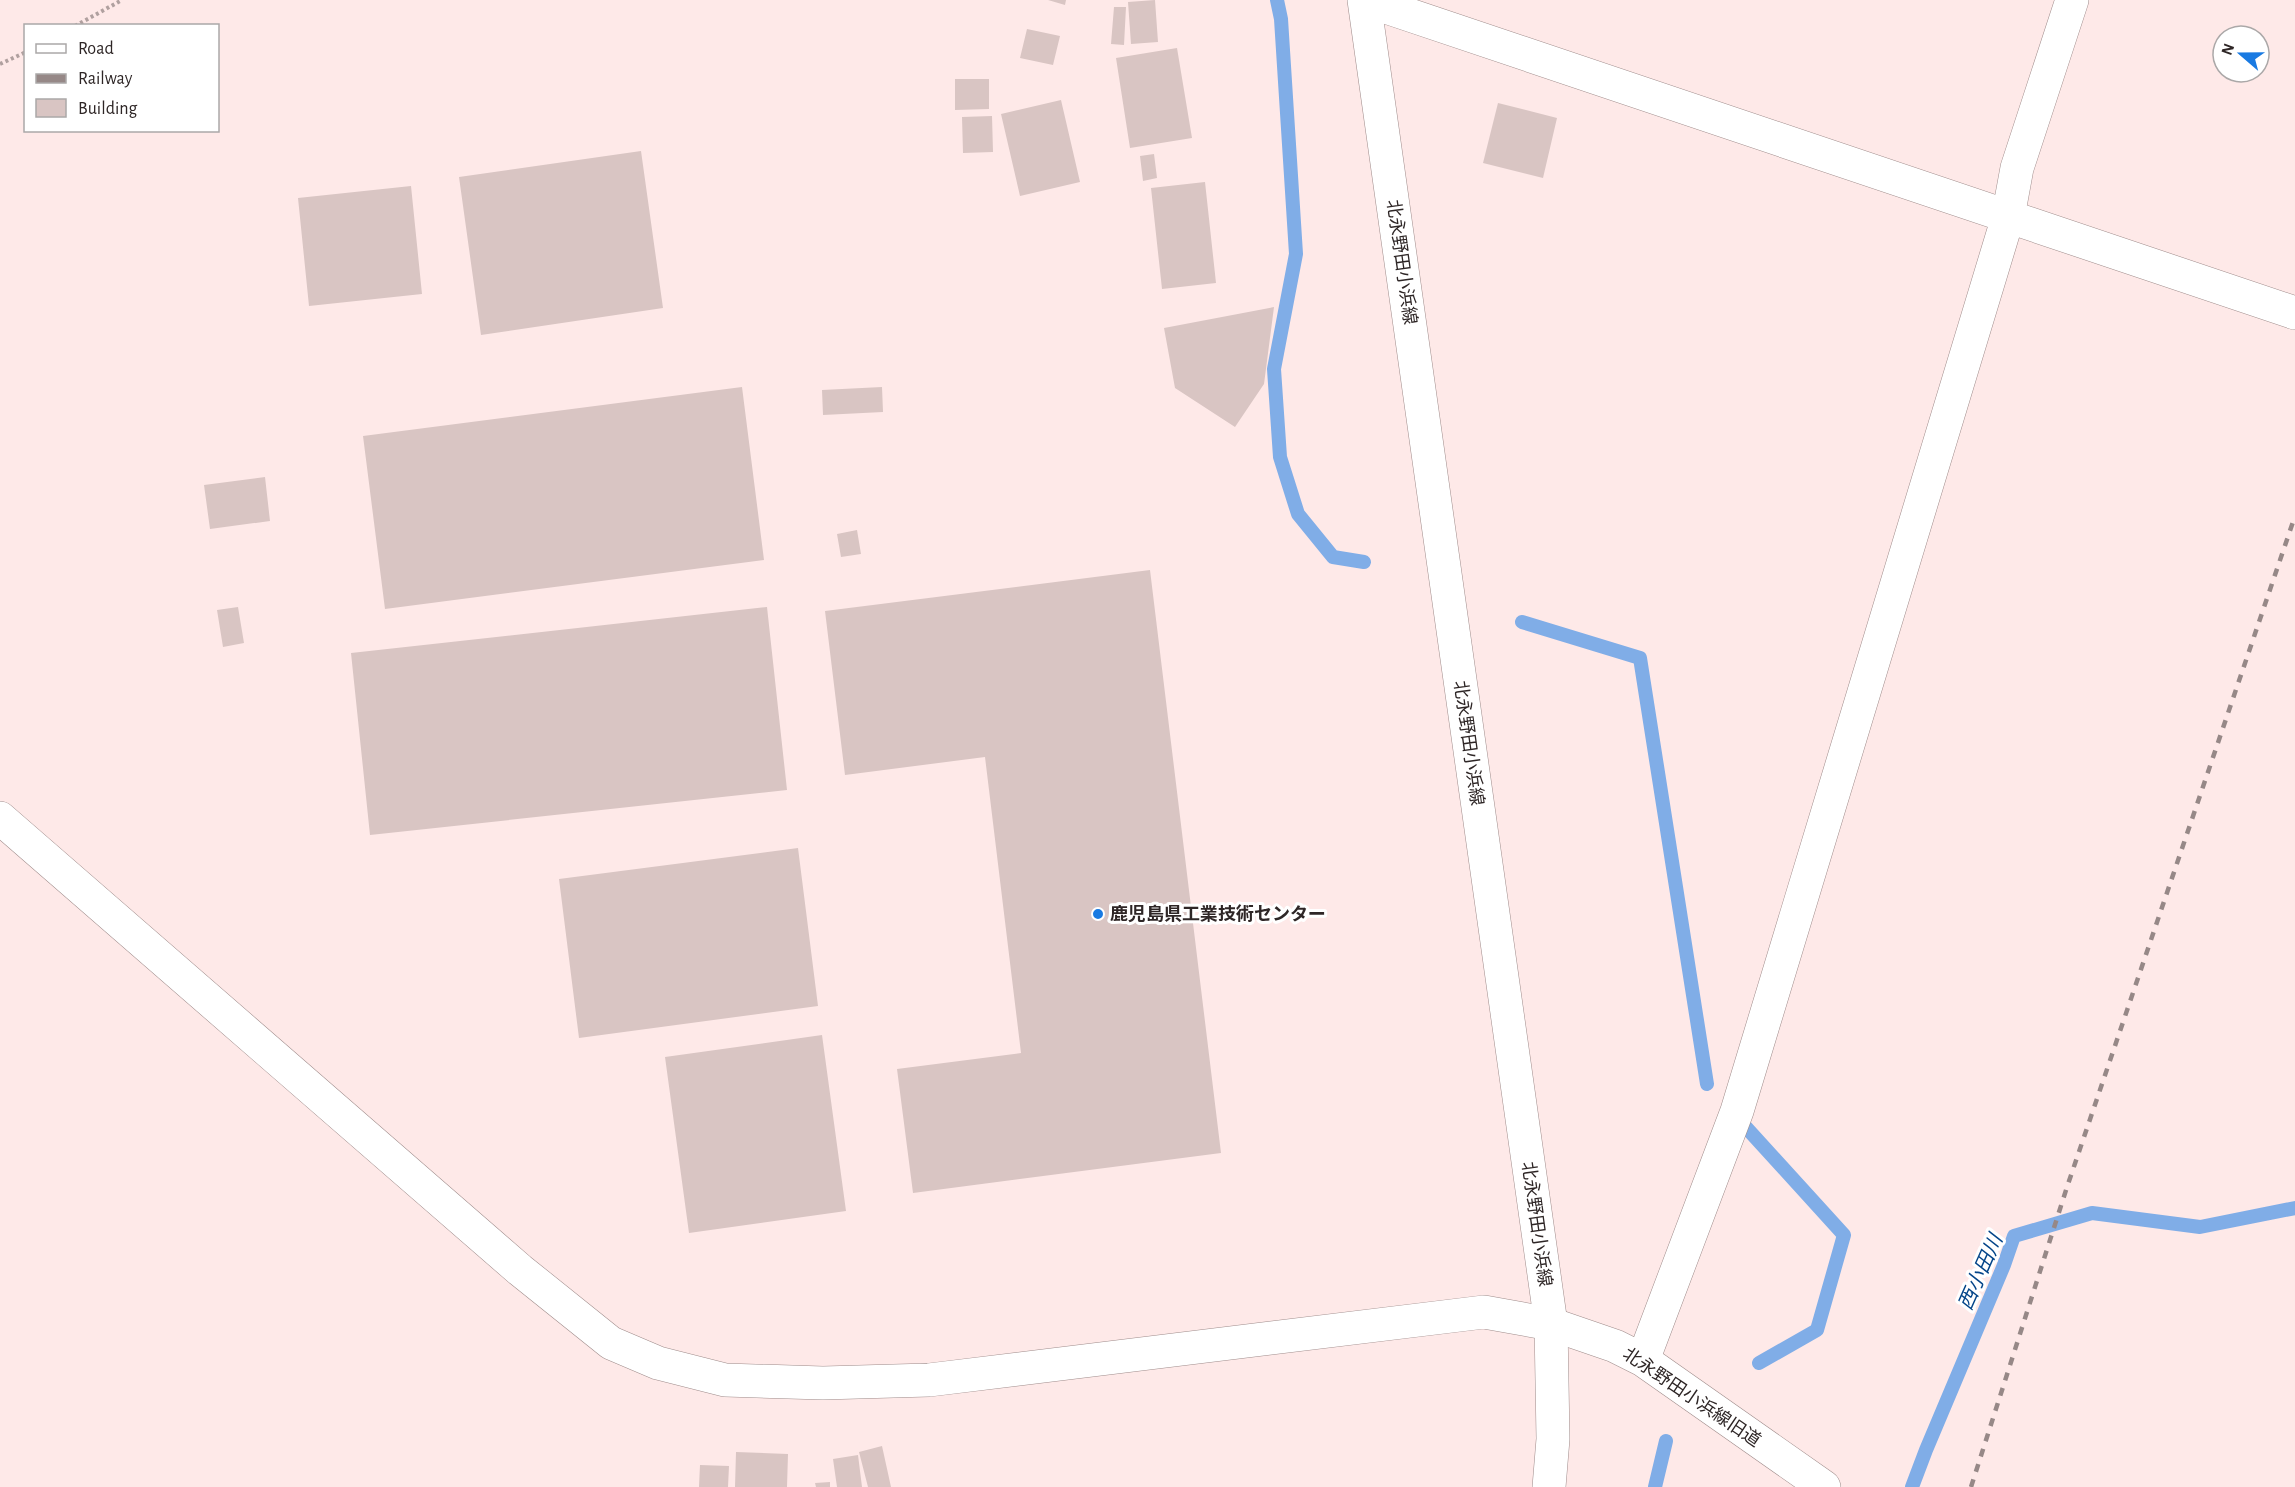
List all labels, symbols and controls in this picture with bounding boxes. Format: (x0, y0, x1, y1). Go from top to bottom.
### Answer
legend (24, 24, 219, 132)
north arrow (2211, 24, 2271, 84)
text: Road (78, 40, 114, 58)
text: N (2218, 41, 2237, 57)
text: Railway (78, 70, 133, 88)
text: Building (78, 100, 138, 118)
street label: 北永野田小浜線 (1383, 198, 1421, 326)
street label: 北永野田小浜線 (1450, 679, 1488, 807)
place label: 鹿児島県工業技術センター (1110, 904, 1326, 924)
marker: 鹿児島県工業技術センター (1091, 907, 1105, 921)
street label: 北永野田小浜線 (1518, 1160, 1556, 1288)
water label: 西小田川 (1955, 1230, 2007, 1313)
street label: 北永野田小浜線旧道 (1619, 1343, 1765, 1451)

